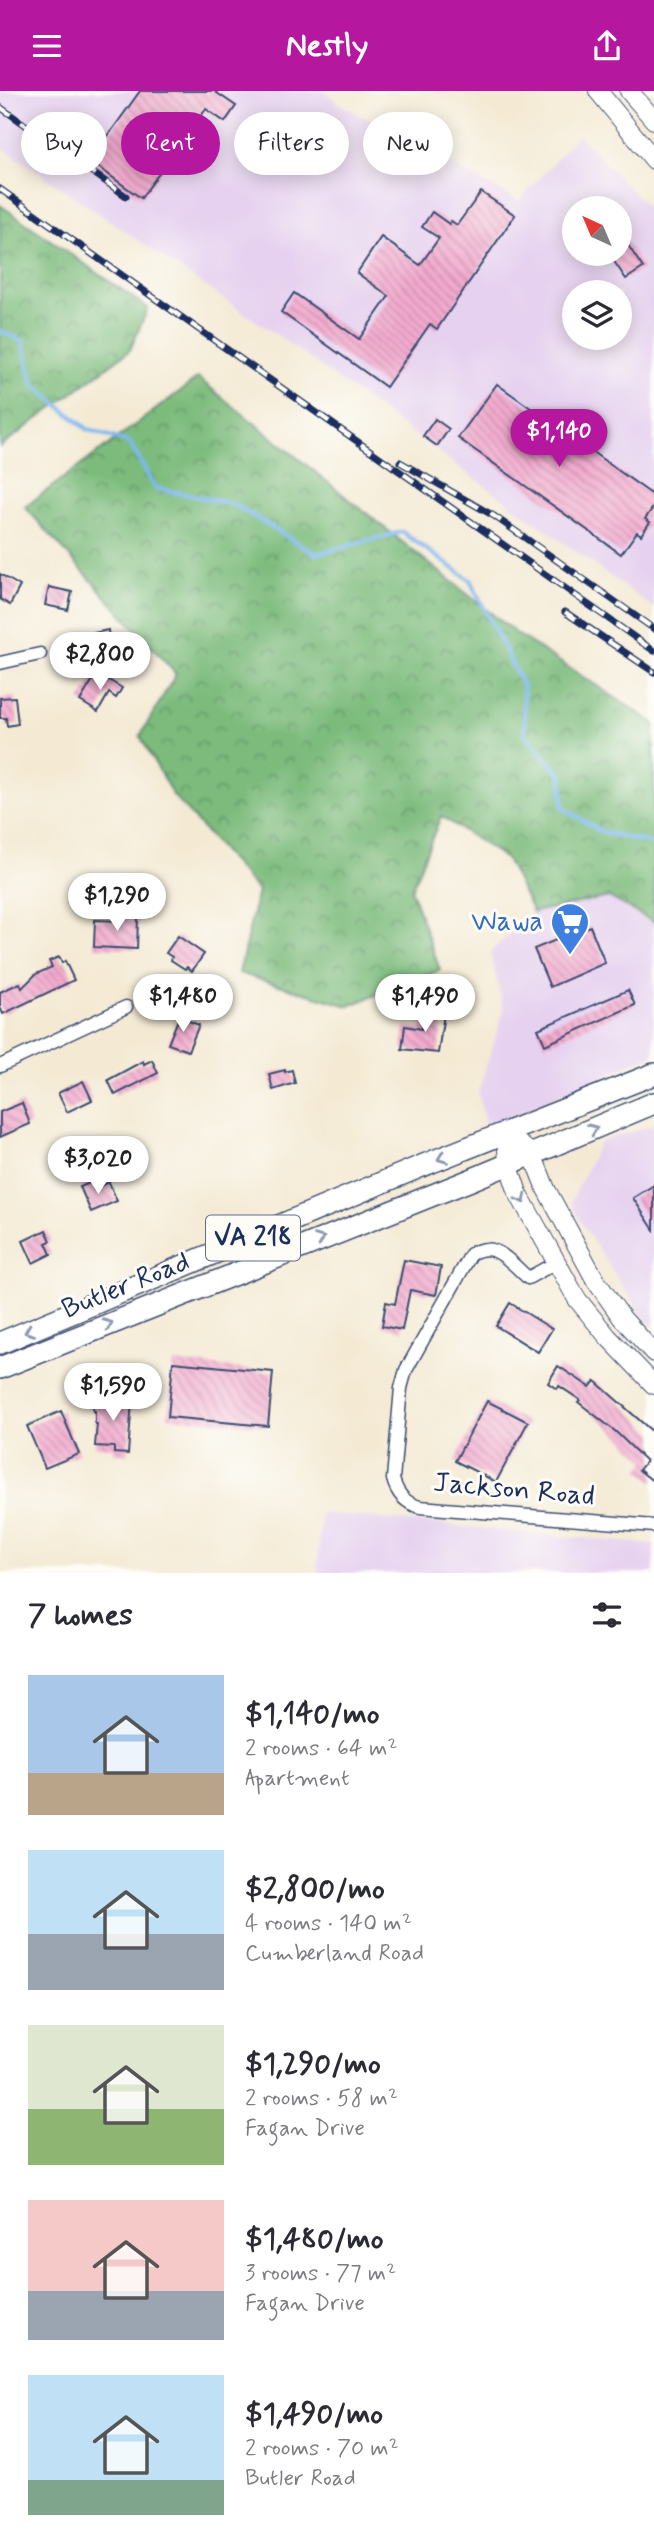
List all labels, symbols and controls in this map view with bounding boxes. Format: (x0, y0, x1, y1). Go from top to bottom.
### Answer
text: Nestly (286, 25, 368, 67)
icon: menu (28, 27, 66, 65)
icon: share (588, 27, 626, 65)
chip: Buy (21, 112, 107, 175)
chip: Rent (121, 112, 220, 175)
chip: Filters (234, 112, 349, 175)
chip: New (363, 112, 453, 175)
north arrow (562, 196, 632, 266)
map controls (562, 196, 632, 350)
button: layers (562, 280, 632, 350)
pin: $1,140 (502, 409, 616, 469)
text: $1,140 (526, 417, 592, 447)
pin: $2,800 (43, 633, 157, 692)
text: $2,800 (65, 640, 135, 670)
pin: $1,290 (60, 873, 174, 933)
text: $1,290 (84, 881, 150, 911)
supermarket icon: Wawa (549, 901, 591, 956)
place label: Wawa (471, 904, 543, 941)
pin: $1,480 (126, 975, 240, 1034)
pin: $1,490 (368, 975, 482, 1034)
text: $1,480 (149, 982, 217, 1012)
text: $1,490 (391, 982, 459, 1012)
one-way arrow (586, 1123, 598, 1137)
pin: $3,020 (41, 1137, 155, 1196)
text: $3,020 (64, 1144, 132, 1174)
one-way arrow (437, 1150, 449, 1164)
one-way arrow (514, 1192, 527, 1204)
road number: VA 218 (206, 1215, 300, 1261)
one-way arrow (313, 1234, 325, 1248)
street label: Butler Road (57, 1244, 195, 1328)
one-way arrow (102, 1318, 114, 1332)
one-way arrow (24, 1323, 36, 1337)
pin: $1,590 (56, 1363, 170, 1423)
text: $1,590 (80, 1371, 146, 1401)
street label: Jackson Road (432, 1465, 596, 1515)
text: 7 homes (28, 1596, 133, 1635)
icon: filters (588, 1596, 626, 1634)
text: $1,140/mo (245, 1695, 380, 1734)
icon: home (84, 1703, 168, 1787)
text: 2 rooms · 64 m² (245, 1734, 397, 1764)
text: Apartment (245, 1764, 350, 1794)
text: $2,800/mo (245, 1870, 385, 1909)
icon: home (84, 1878, 168, 1962)
text: 4 rooms · 140 m² (245, 1909, 412, 1939)
text: Cumberland Road (245, 1939, 424, 1969)
text: $1,290/mo (245, 2045, 381, 2084)
icon: home (84, 2053, 168, 2137)
text: 2 rooms · 58 m² (245, 2084, 398, 2114)
text: Fagan Drive (245, 2114, 365, 2144)
text: $1,480/mo (245, 2220, 384, 2259)
icon: home (84, 2228, 168, 2312)
text: 3 rooms · 77 m² (245, 2259, 396, 2289)
text: Fagan Drive (245, 2289, 365, 2319)
text: $1,490/mo (245, 2395, 383, 2434)
icon: home (84, 2403, 168, 2487)
text: 2 rooms · 70 m² (245, 2434, 399, 2464)
text: Butler Road (245, 2464, 356, 2494)

